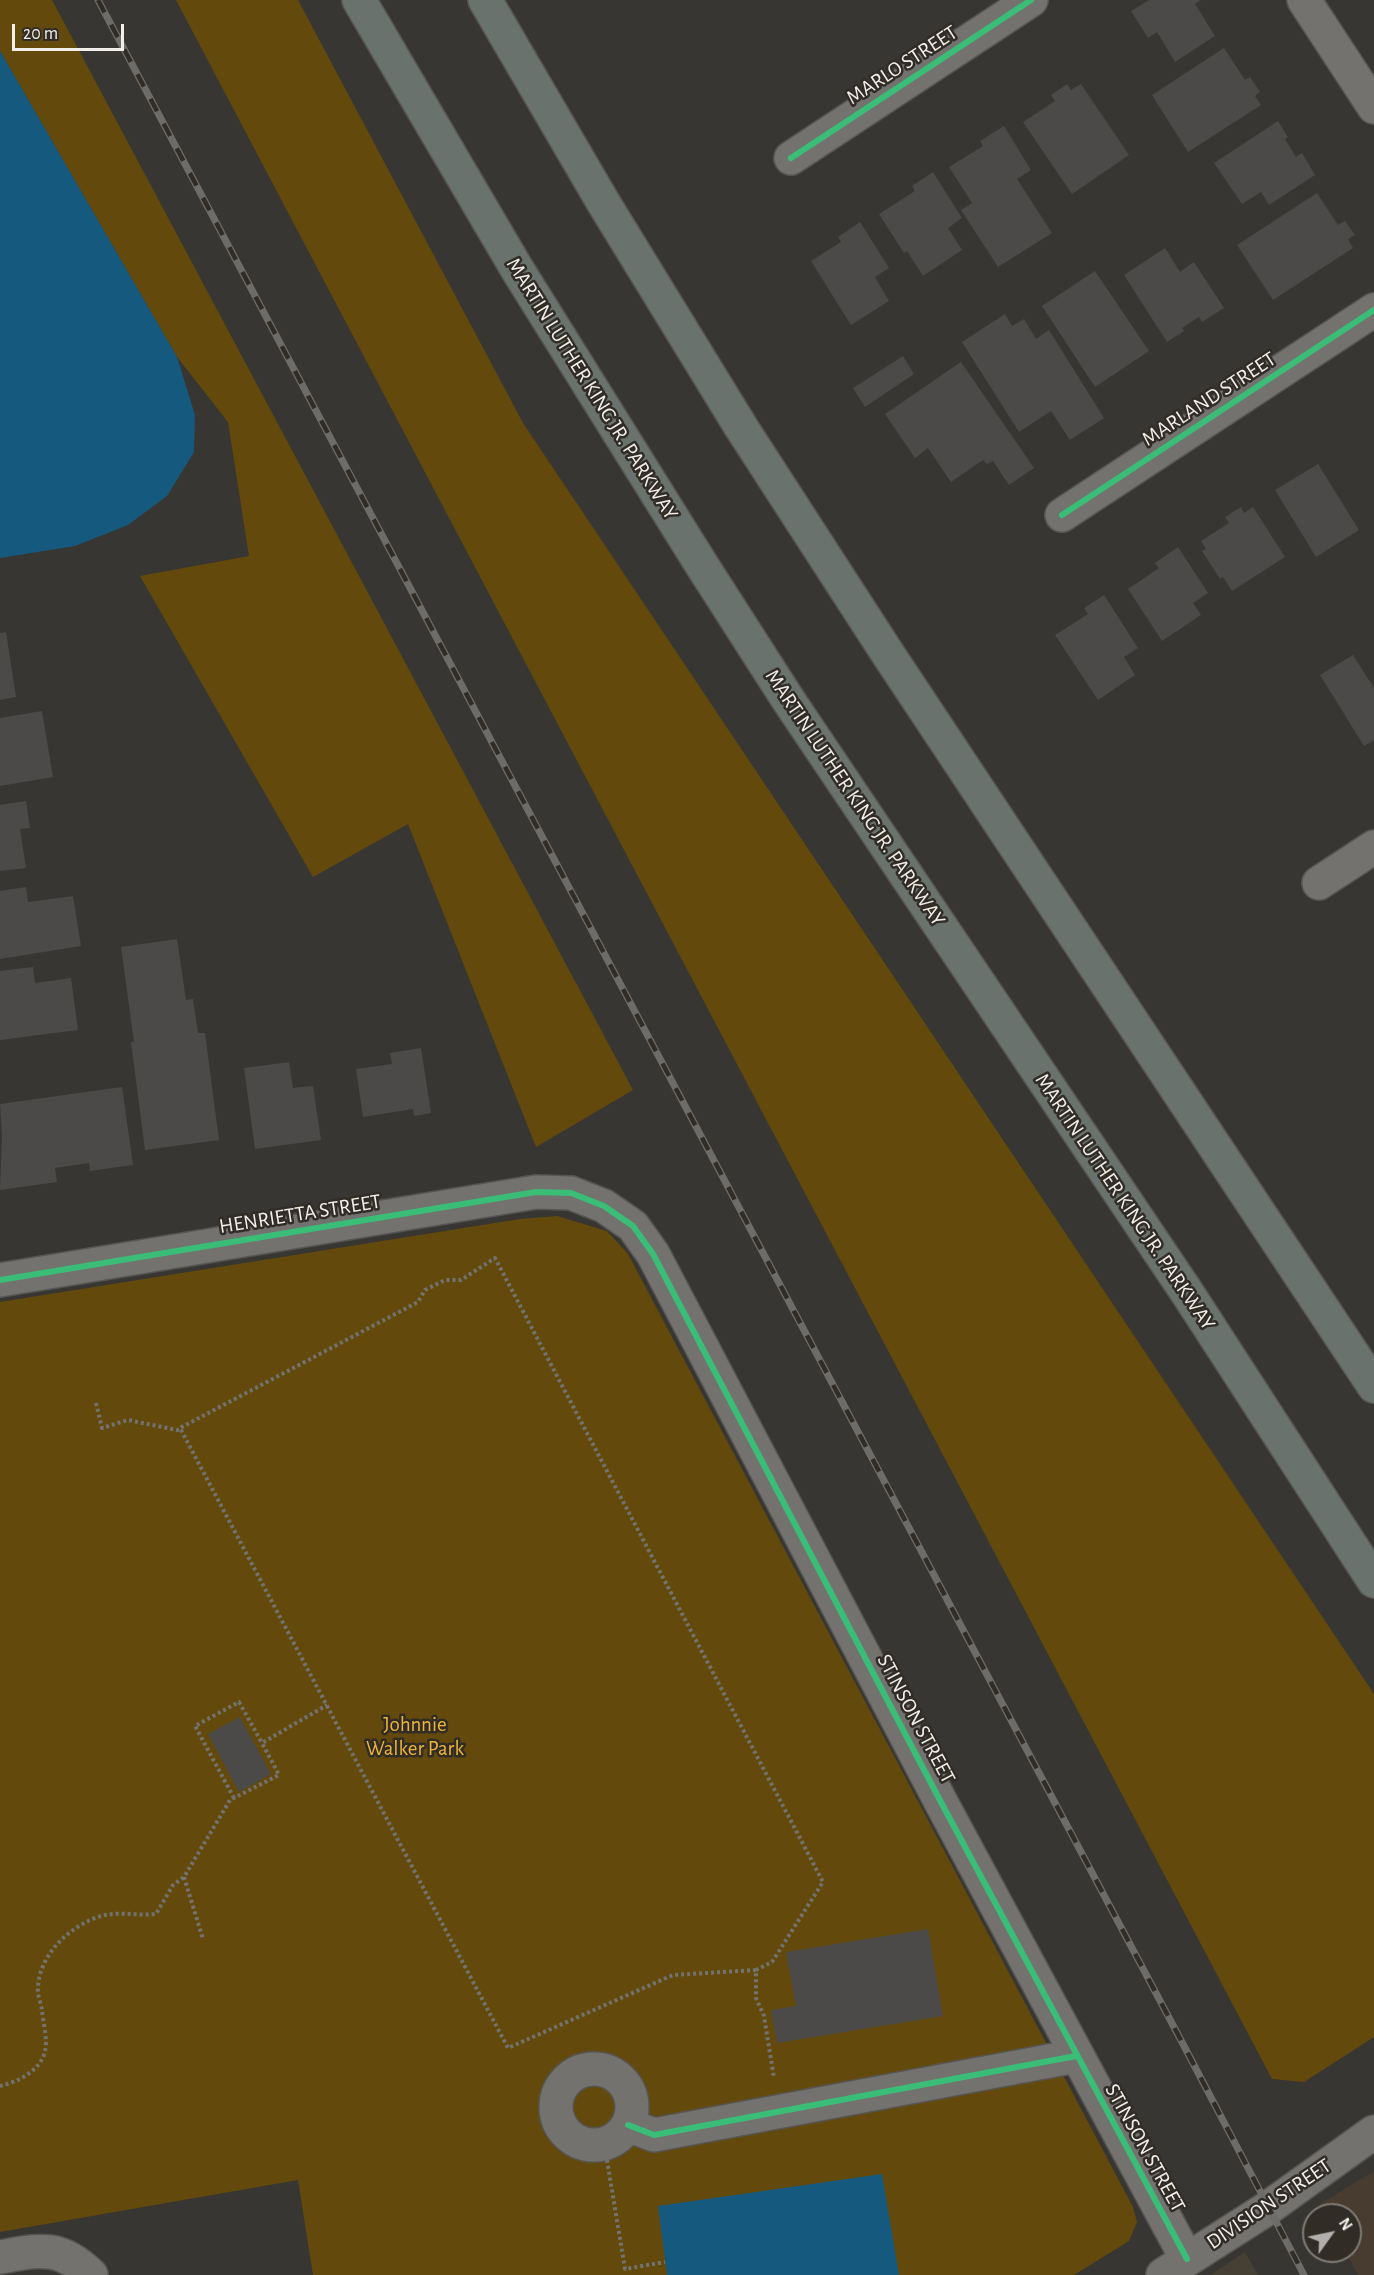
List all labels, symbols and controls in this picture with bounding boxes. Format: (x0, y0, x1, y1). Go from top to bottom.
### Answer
scale bar (15, 12, 128, 50)
street label: MARLO STREET (842, 20, 962, 110)
text: 20 m (23, 25, 58, 43)
street label: MARTIN LUTHER KING JR. PARKWAY (501, 253, 683, 525)
street label: MARLAND STREET (1137, 346, 1281, 452)
street label: MARTIN LUTHER KING JR. PARKWAY (759, 665, 951, 931)
street label: MARTIN LUTHER KING JR. PARKWAY (1029, 1069, 1221, 1335)
street label: HENRIETTA STREET (217, 1189, 383, 1239)
street label: STINSON STREET (871, 1650, 961, 1788)
park label: Johnnie Walker Park (366, 1712, 464, 1762)
street label: STINSON STREET (1099, 2079, 1191, 2217)
street label: DIVISION STREET (1202, 2153, 1336, 2255)
north arrow (1302, 2203, 1362, 2263)
text: N (1336, 2215, 1355, 2233)

